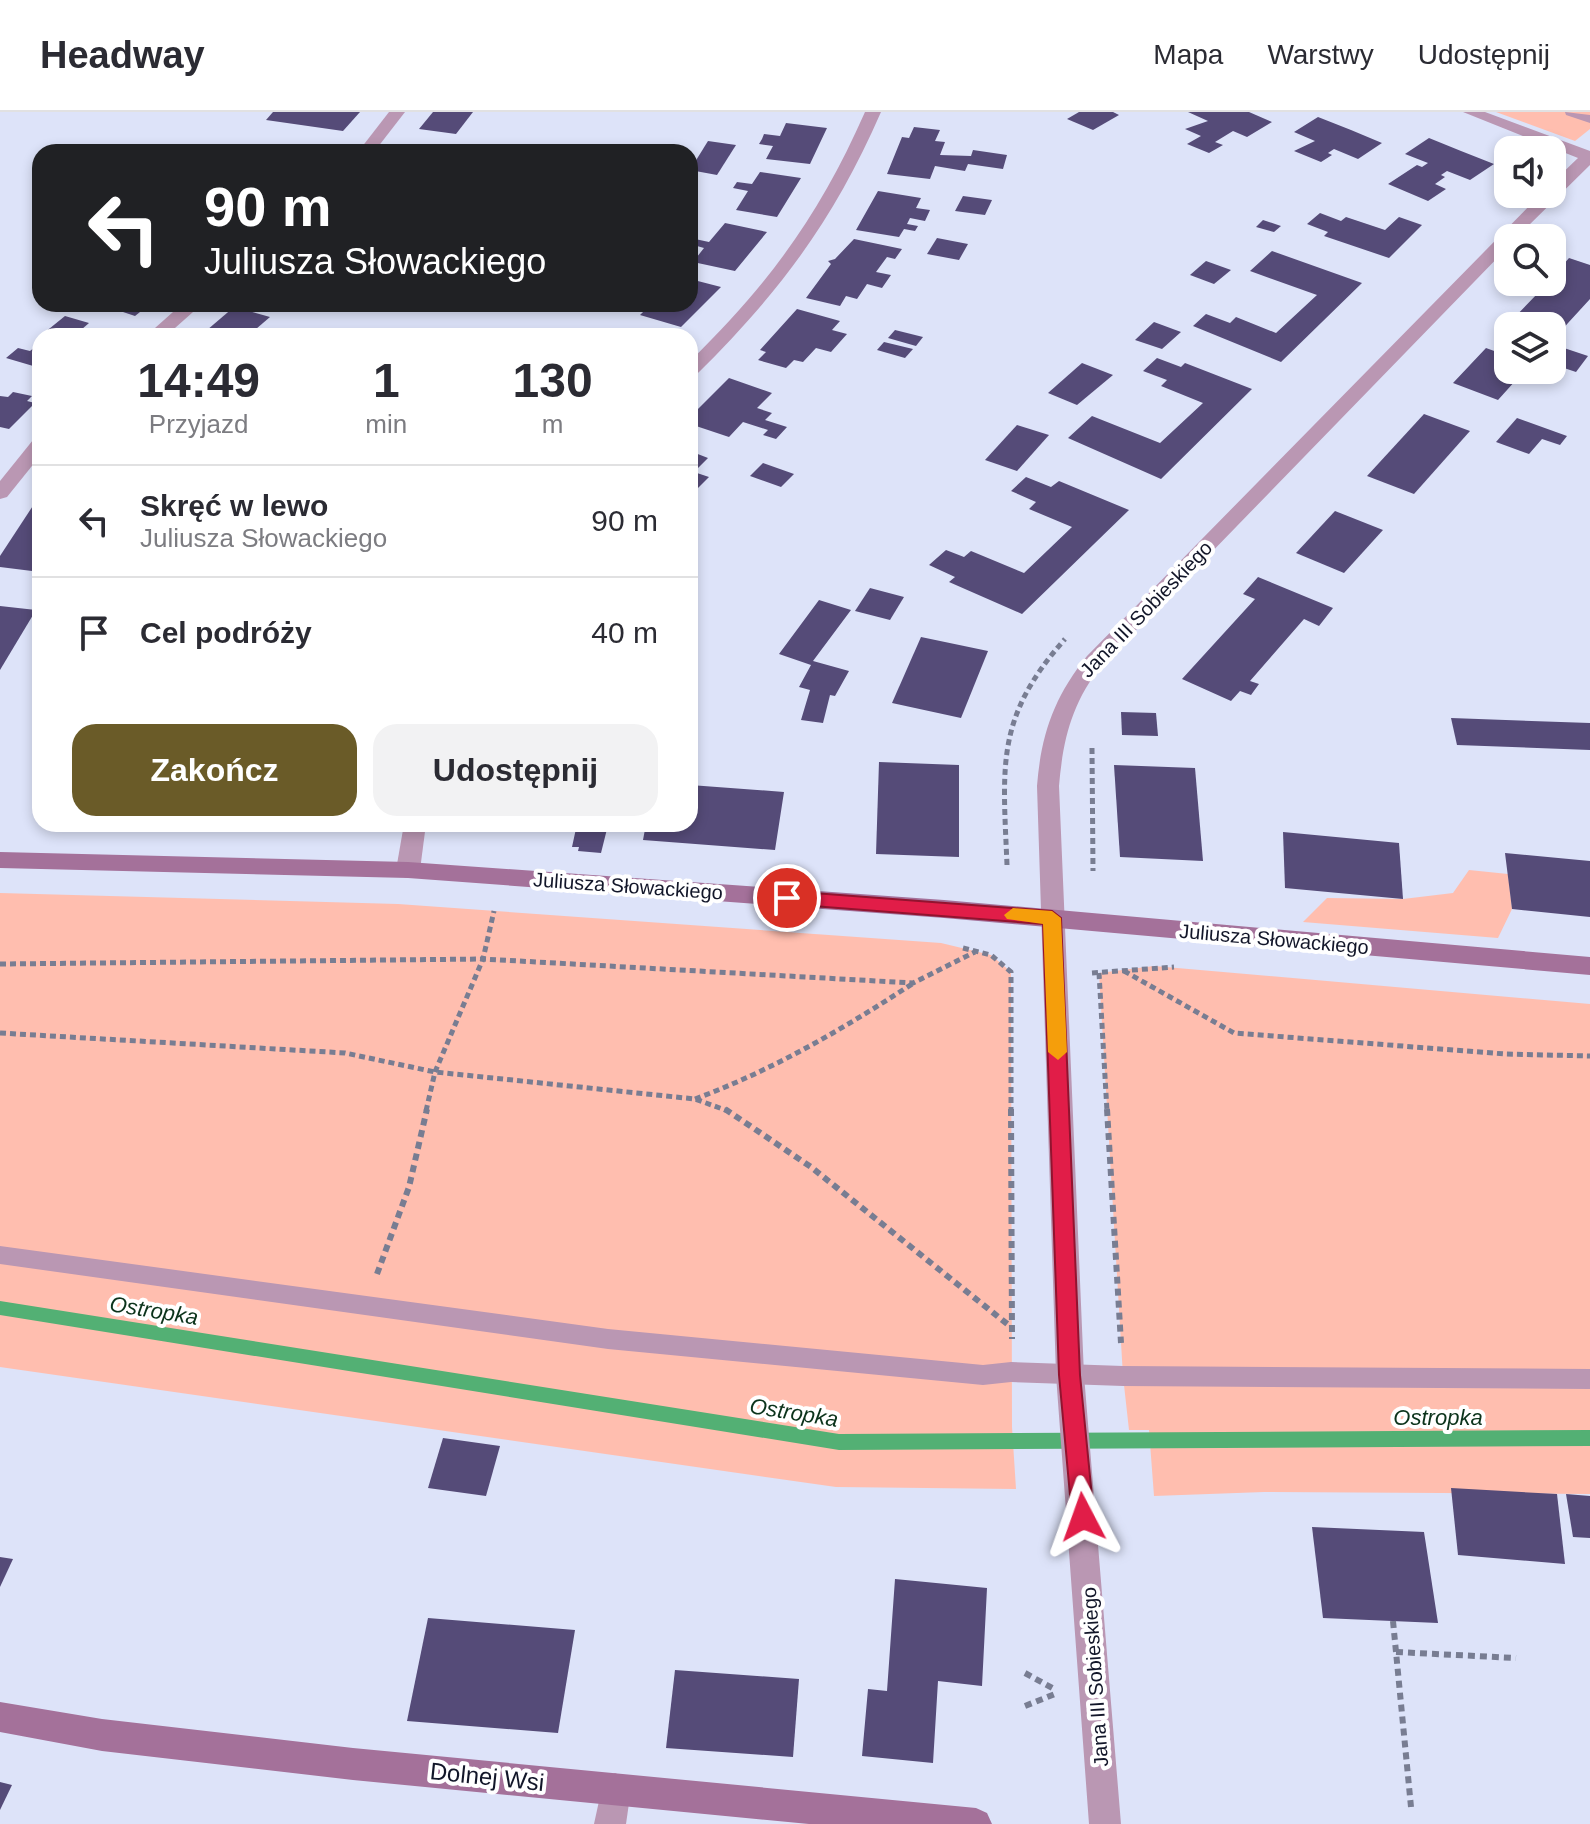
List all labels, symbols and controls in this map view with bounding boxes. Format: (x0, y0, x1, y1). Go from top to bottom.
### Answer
text: Headway (40, 34, 205, 76)
text: Mapa (1153, 39, 1223, 70)
text: Warstwy (1267, 39, 1374, 70)
text: Udostępnij (1418, 39, 1550, 70)
map controls (1494, 136, 1566, 384)
button: sound (1494, 136, 1566, 208)
text: 90 m (204, 175, 332, 238)
icon: left (72, 176, 176, 280)
button: search (1494, 224, 1566, 296)
text: Juliusza Słowackiego (204, 241, 546, 282)
button: layers (1494, 312, 1566, 384)
text: 14:49 (137, 354, 260, 407)
text: 1 (373, 354, 400, 407)
text: 130 (513, 354, 593, 407)
text: Przyjazd (149, 409, 249, 439)
text: min (365, 409, 407, 439)
text: m (542, 409, 563, 439)
text: Skręć w lewo (140, 489, 328, 522)
icon: left (72, 499, 116, 543)
text: 90 m (591, 504, 658, 537)
text: Juliusza Słowackiego (140, 523, 387, 553)
street label: Jana III Sobieskiego (1076, 537, 1216, 681)
icon: arrive (72, 611, 116, 655)
text: Cel podróży (140, 616, 312, 649)
text: 40 m (591, 616, 658, 649)
button: Zakończ (72, 724, 357, 816)
button: Udostępnij (373, 724, 658, 816)
pin (753, 864, 821, 932)
street label: Juliusza Słowackiego (532, 868, 724, 904)
icon: arrive (765, 876, 809, 920)
street label: Juliusza Słowackiego (1178, 920, 1370, 958)
water label: Ostropka (108, 1291, 200, 1330)
water label: Ostropka (748, 1393, 840, 1432)
water label: Ostropka (1393, 1405, 1483, 1430)
position arrow (1041, 1475, 1125, 1559)
street label: Jana III Sobieskiego (1078, 1586, 1112, 1768)
street label: Dolnej Wsi (429, 1757, 546, 1796)

